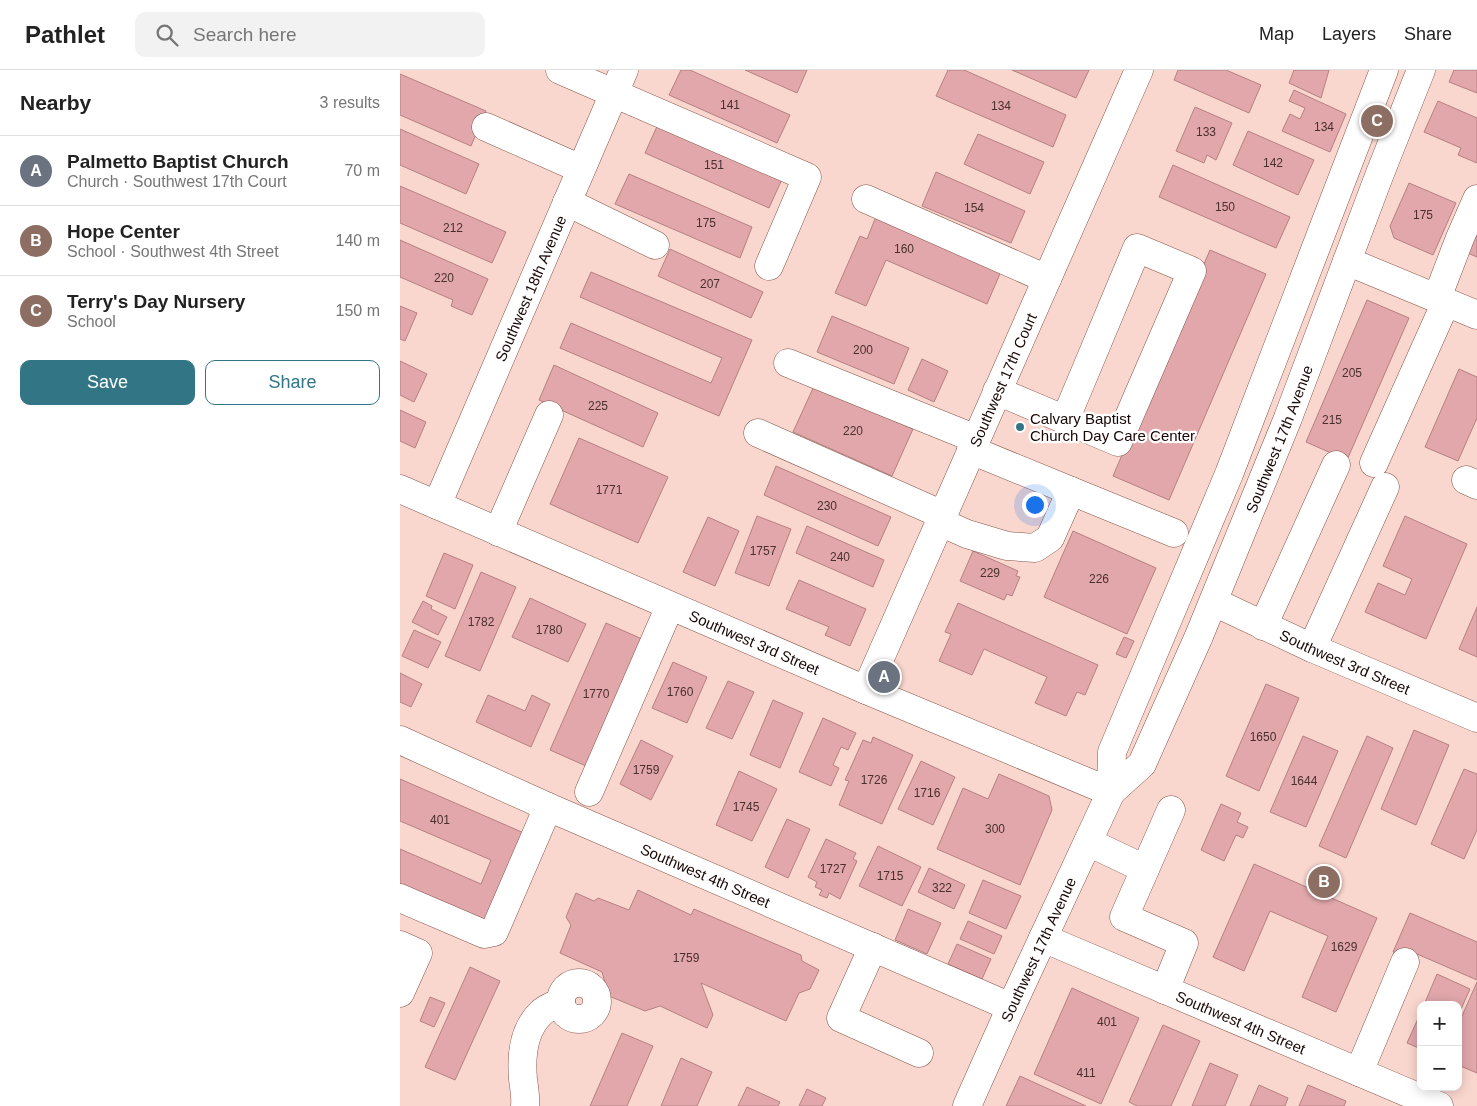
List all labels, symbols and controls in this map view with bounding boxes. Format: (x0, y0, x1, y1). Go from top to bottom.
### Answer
search box (135, 12, 485, 57)
text: Pathlet (25, 21, 105, 48)
icon: search (153, 21, 181, 49)
text: Search here (193, 24, 297, 45)
text: Map (1259, 24, 1294, 44)
text: Layers (1322, 24, 1376, 44)
text: Share (1404, 24, 1452, 44)
text: Nearby (20, 91, 91, 114)
text: 3 results (320, 94, 380, 111)
house number: 141 (720, 98, 740, 112)
house number: 134 (991, 99, 1011, 113)
pin: C (1361, 102, 1393, 140)
house number: 134 (1314, 120, 1334, 134)
house number: 133 (1196, 125, 1216, 139)
text: Palmetto Baptist Church (67, 151, 289, 172)
house number: 142 (1263, 156, 1283, 170)
house number: 151 (704, 158, 724, 172)
text: A (30, 162, 42, 179)
text: 70 m (344, 162, 380, 179)
text: Church · Southwest 17th Court (67, 173, 287, 190)
house number: 150 (1215, 200, 1235, 214)
house number: 154 (964, 201, 984, 215)
house number: 175 (1413, 208, 1433, 222)
street label: Southwest 18th Avenue (491, 213, 569, 364)
house number: 175 (696, 216, 716, 230)
text: Hope Center (67, 221, 180, 242)
house number: 212 (443, 221, 463, 235)
text: B (30, 232, 42, 249)
text: 140 m (336, 232, 380, 249)
house number: 160 (894, 242, 914, 256)
text: School · Southwest 4th Street (67, 243, 279, 260)
house number: 220 (434, 271, 454, 285)
house number: 207 (700, 277, 720, 291)
text: Terry's Day Nursery (67, 291, 245, 312)
text: C (30, 302, 42, 319)
text: 150 m (336, 302, 380, 319)
street label: Southwest 17th Court (966, 310, 1040, 449)
text: School (67, 313, 116, 330)
house number: 200 (853, 343, 873, 357)
button: Save (20, 360, 195, 405)
button: Share (205, 360, 380, 405)
street label: Southwest 17th Avenue (1242, 363, 1316, 515)
house number: 205 (1342, 366, 1362, 380)
house number: 225 (588, 399, 608, 413)
place label: Calvary Baptist Church Day Care Center (1030, 410, 1195, 444)
house number: 215 (1322, 413, 1342, 427)
marker: Calvary Baptist Church Day Care Center (1014, 421, 1026, 433)
house number: 220 (843, 424, 863, 438)
house number: 1771 (596, 483, 623, 497)
your location (1022, 492, 1048, 518)
house number: 230 (817, 499, 837, 513)
house number: 1757 (750, 544, 777, 558)
house number: 240 (830, 550, 850, 564)
house number: 229 (980, 566, 1000, 580)
house number: 226 (1089, 572, 1109, 586)
street label: Southwest 3rd Street (687, 606, 823, 678)
house number: 1782 (468, 615, 495, 629)
house number: 1780 (536, 623, 563, 637)
street label: Southwest 3rd Street (1277, 626, 1413, 697)
pin: A (868, 658, 900, 696)
house number: 1760 (667, 685, 694, 699)
house number: 1770 (583, 687, 610, 701)
house number: 1650 (1250, 730, 1277, 744)
house number: 1759 (633, 763, 660, 777)
house number: 1726 (861, 773, 888, 787)
house number: 1644 (1291, 774, 1318, 788)
house number: 1716 (914, 786, 941, 800)
house number: 1745 (733, 800, 760, 814)
house number: 401 (430, 813, 450, 827)
house number: 300 (985, 822, 1005, 836)
street label: Southwest 4th Street (638, 840, 774, 911)
house number: 1727 (820, 862, 847, 876)
pin: B (1308, 863, 1340, 901)
house number: 1715 (877, 869, 904, 883)
street label: Southwest 17th Avenue (997, 874, 1079, 1024)
house number: 322 (932, 881, 952, 895)
house number: 1629 (1331, 940, 1358, 954)
house number: 1759 (673, 951, 700, 965)
street label: Southwest 4th Street (1173, 987, 1309, 1057)
map controls (1417, 1001, 1462, 1091)
button: + (1417, 1001, 1462, 1046)
house number: 401 (1097, 1015, 1117, 1029)
button: − (1417, 1046, 1462, 1091)
house number: 411 (1076, 1066, 1096, 1080)

